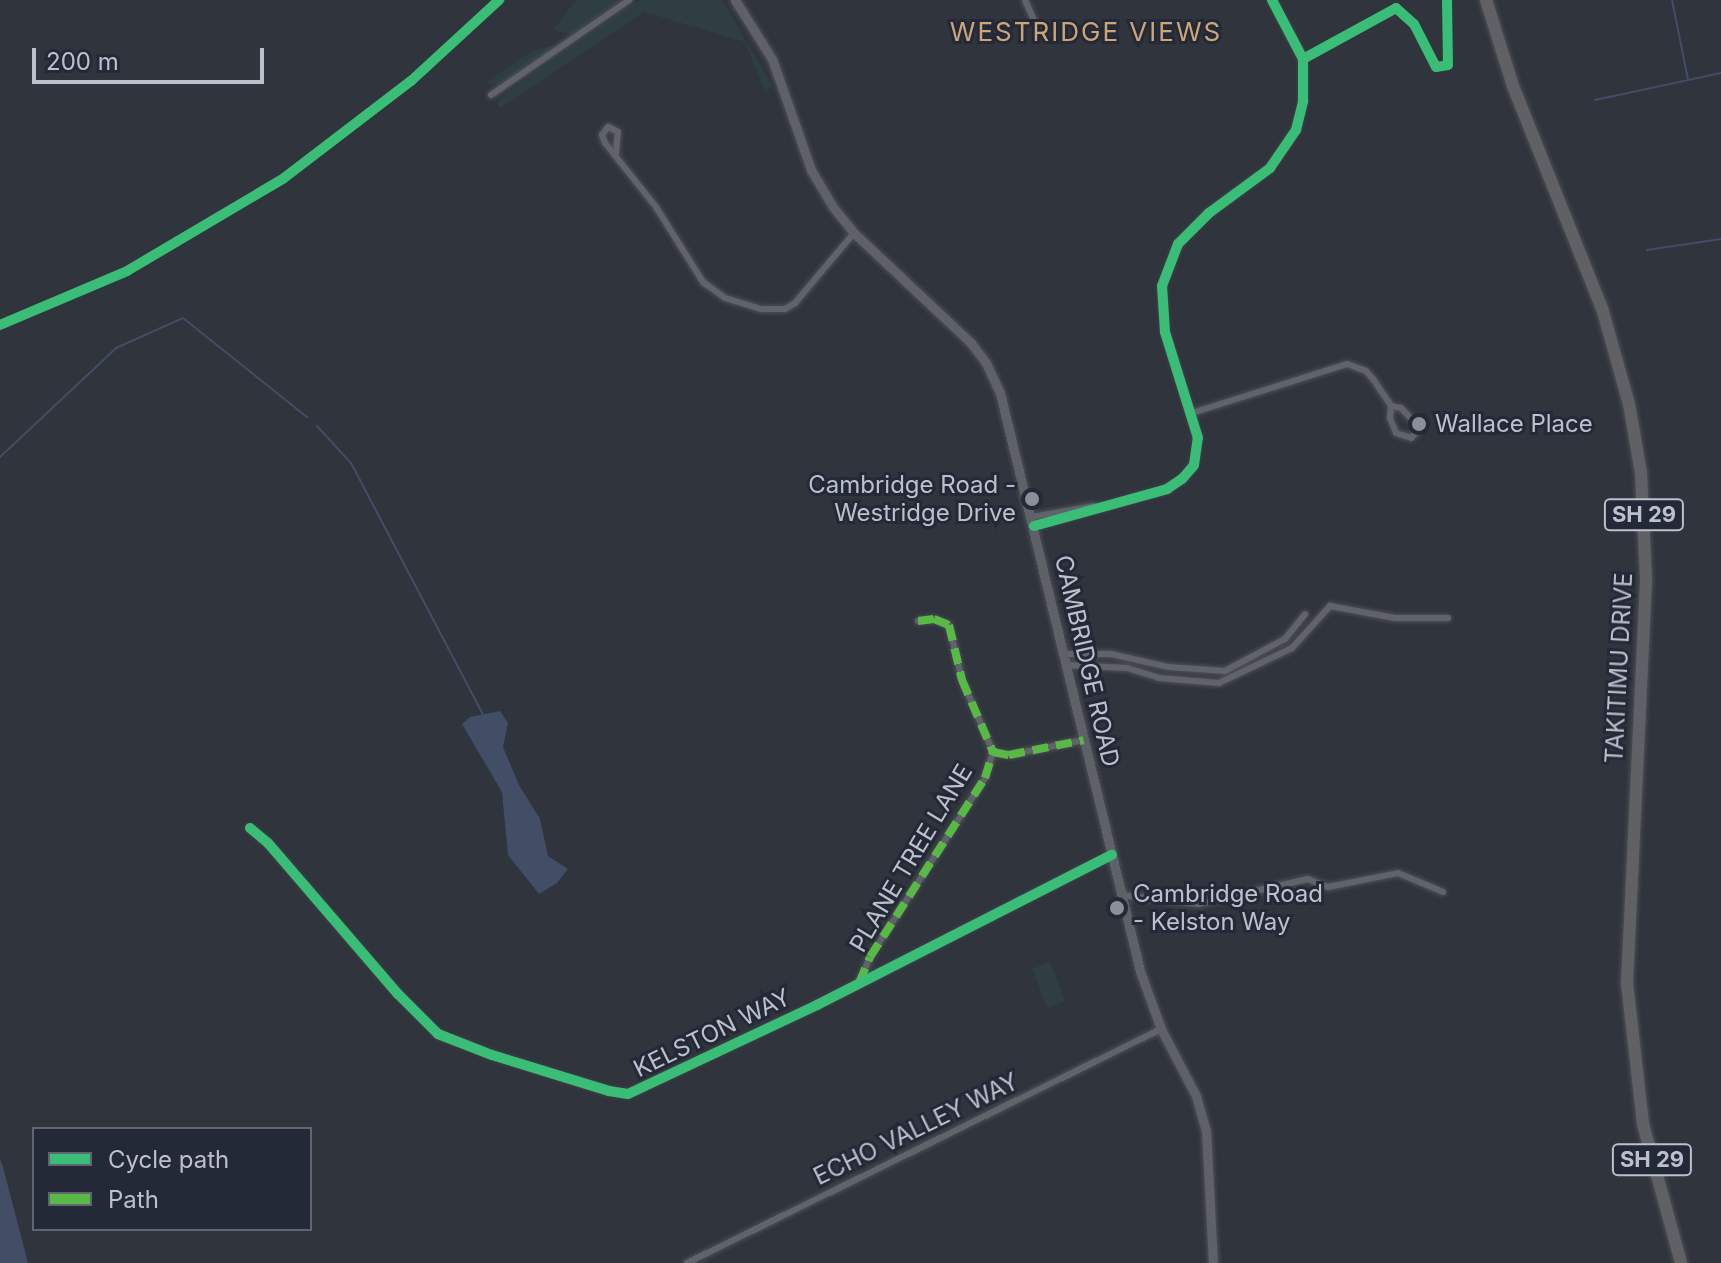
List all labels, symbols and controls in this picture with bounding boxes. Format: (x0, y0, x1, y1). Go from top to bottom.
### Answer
district label: WESTRIDGE VIEWS (950, 16, 1222, 48)
scale bar (36, 32, 268, 82)
text: 200 m (46, 47, 119, 76)
place label: Wallace Place (1435, 410, 1593, 438)
marker: Wallace Place (1410, 415, 1428, 433)
place label: Cambridge Road - Westridge Drive (808, 471, 1016, 527)
marker: Cambridge Road - Westridge Drive (1023, 490, 1041, 508)
road number: SH 29 (1602, 497, 1686, 533)
street label: CAMBRIDGE ROAD (1049, 552, 1125, 770)
street label: TAKITIMU DRIVE (1600, 572, 1638, 764)
street label: PLANE TREE LANE (844, 759, 978, 957)
place label: Cambridge Road - Kelston Way (1133, 880, 1323, 936)
marker: Cambridge Road - Kelston Way (1108, 899, 1126, 917)
street label: KELSTON WAY (629, 983, 795, 1083)
street label: ECHO VALLEY WAY (809, 1067, 1023, 1191)
legend (32, 1127, 312, 1231)
road number: SH 29 (1610, 1142, 1694, 1178)
text: Cycle path (108, 1145, 229, 1174)
text: Path (108, 1185, 159, 1214)

